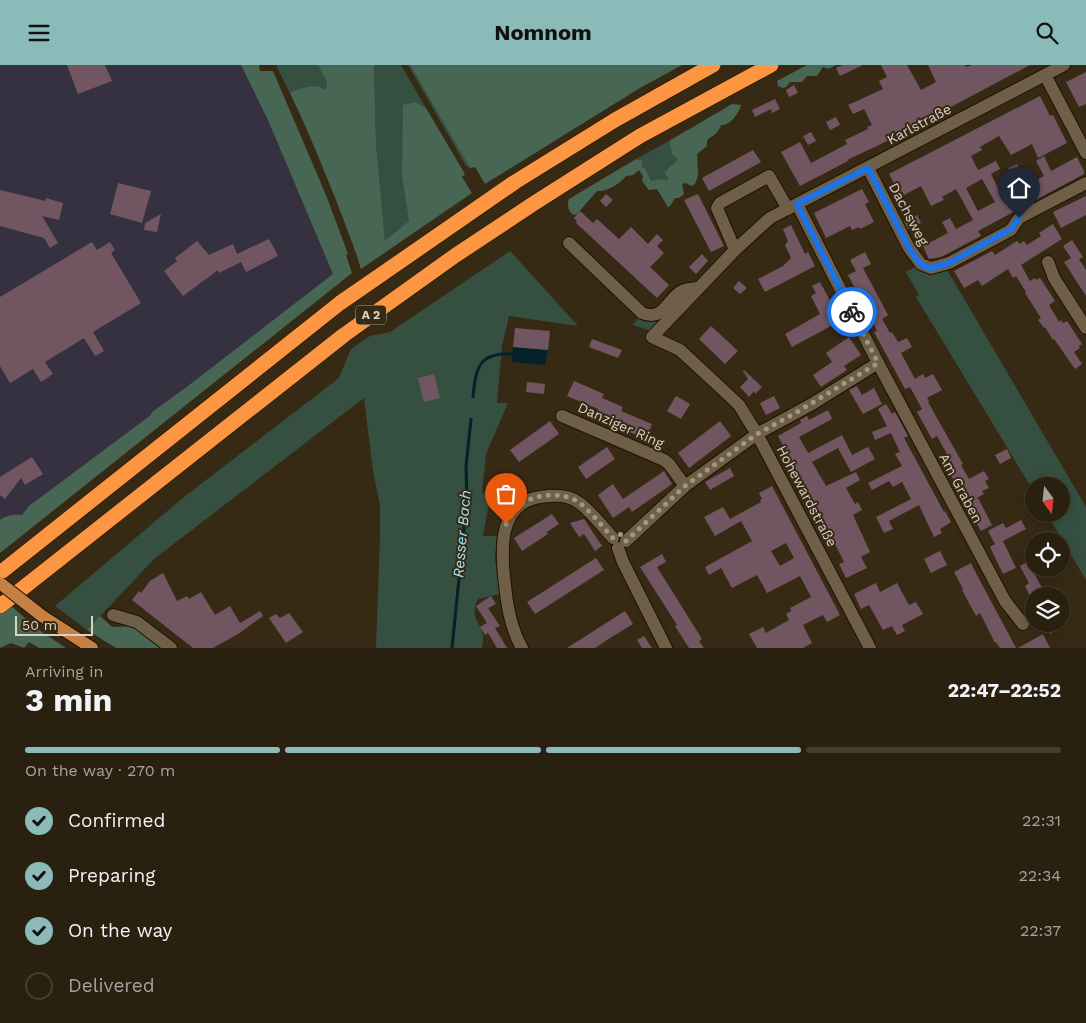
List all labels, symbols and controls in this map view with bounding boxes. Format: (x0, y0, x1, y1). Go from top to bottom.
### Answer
icon: menu (25, 19, 53, 47)
icon: search (1033, 19, 1061, 47)
text: Nomnom (494, 20, 592, 45)
street label: Karlstraße (884, 100, 954, 148)
pin (998, 167, 1040, 218)
icon: home (1005, 174, 1033, 202)
street label: Dachsweg (886, 180, 932, 248)
courier (827, 287, 877, 337)
icon: bike (838, 298, 866, 326)
road number: A 2 (356, 305, 386, 325)
street label: Danziger Ring (575, 399, 667, 451)
street label: Hohewardstraße (774, 443, 840, 549)
street label: Am Graben (936, 450, 986, 526)
pin (485, 473, 527, 524)
north arrow (1025, 477, 1070, 523)
map controls (1025, 477, 1070, 632)
icon: bag (492, 480, 520, 508)
water label: Resser Bach (449, 489, 475, 579)
button: locate (1025, 532, 1070, 577)
button: layers (1025, 587, 1070, 632)
scale bar (15, 613, 92, 636)
text: 50 m (22, 617, 57, 633)
text: Arriving in (25, 662, 103, 681)
text: 22:47–22:52 (948, 679, 1061, 702)
text: 3 min (25, 681, 112, 719)
text: On the way · 270 m (25, 761, 175, 780)
icon: check (25, 807, 53, 835)
text: Confirmed (68, 809, 165, 832)
text: 22:31 (1022, 811, 1061, 830)
icon: check (25, 862, 53, 890)
text: Preparing (68, 864, 155, 887)
text: 22:34 (1019, 866, 1061, 885)
icon: check (25, 917, 53, 945)
text: On the way (68, 919, 172, 942)
text: 22:37 (1020, 921, 1061, 940)
text: Delivered (68, 974, 155, 997)

